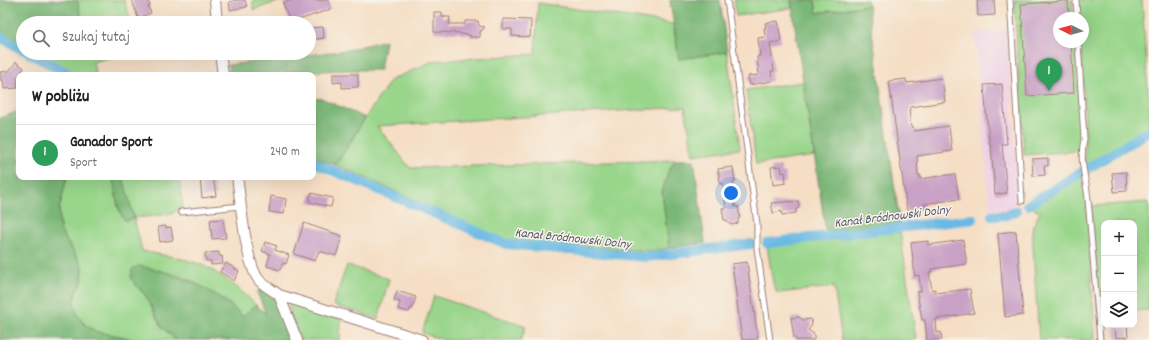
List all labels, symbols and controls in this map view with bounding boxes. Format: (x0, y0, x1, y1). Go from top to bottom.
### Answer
north arrow (1053, 12, 1089, 48)
search box (16, 16, 316, 60)
icon: search (30, 27, 52, 49)
text: Szukaj tutaj (62, 27, 130, 49)
pin: 1 (1036, 58, 1062, 91)
text: W pobliżu (32, 86, 89, 110)
text: Ganador Sport (70, 132, 153, 154)
text: 1 (44, 143, 46, 162)
text: 240 m (270, 143, 300, 162)
text: Sport (70, 154, 97, 173)
your location (721, 183, 741, 203)
water label: Kanał Bródnowski Dolny (833, 201, 953, 234)
map controls (1101, 220, 1137, 328)
button: + (1101, 220, 1137, 256)
water label: Kanał Bródnowski Dolny (514, 224, 633, 255)
button: − (1101, 256, 1137, 292)
button: layers (1101, 292, 1137, 328)

